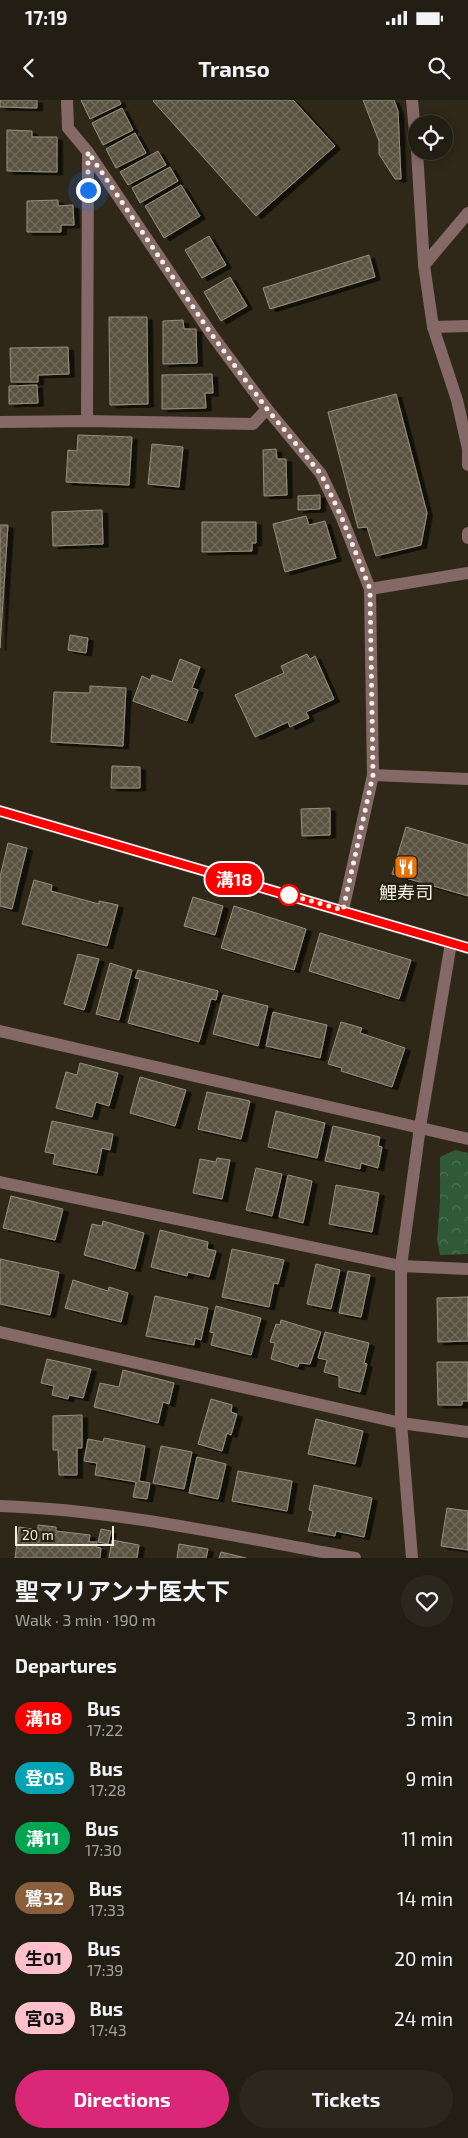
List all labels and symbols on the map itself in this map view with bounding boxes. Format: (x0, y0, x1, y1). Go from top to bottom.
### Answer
your location (76, 178, 101, 203)
restaurant icon: 鯉寿司 (393, 854, 419, 880)
line badge: 溝18 (205, 863, 263, 895)
place label: 鯉寿司 (379, 881, 433, 903)
unlabelled marker (278, 884, 300, 906)
scale bar (15, 1523, 114, 1546)

